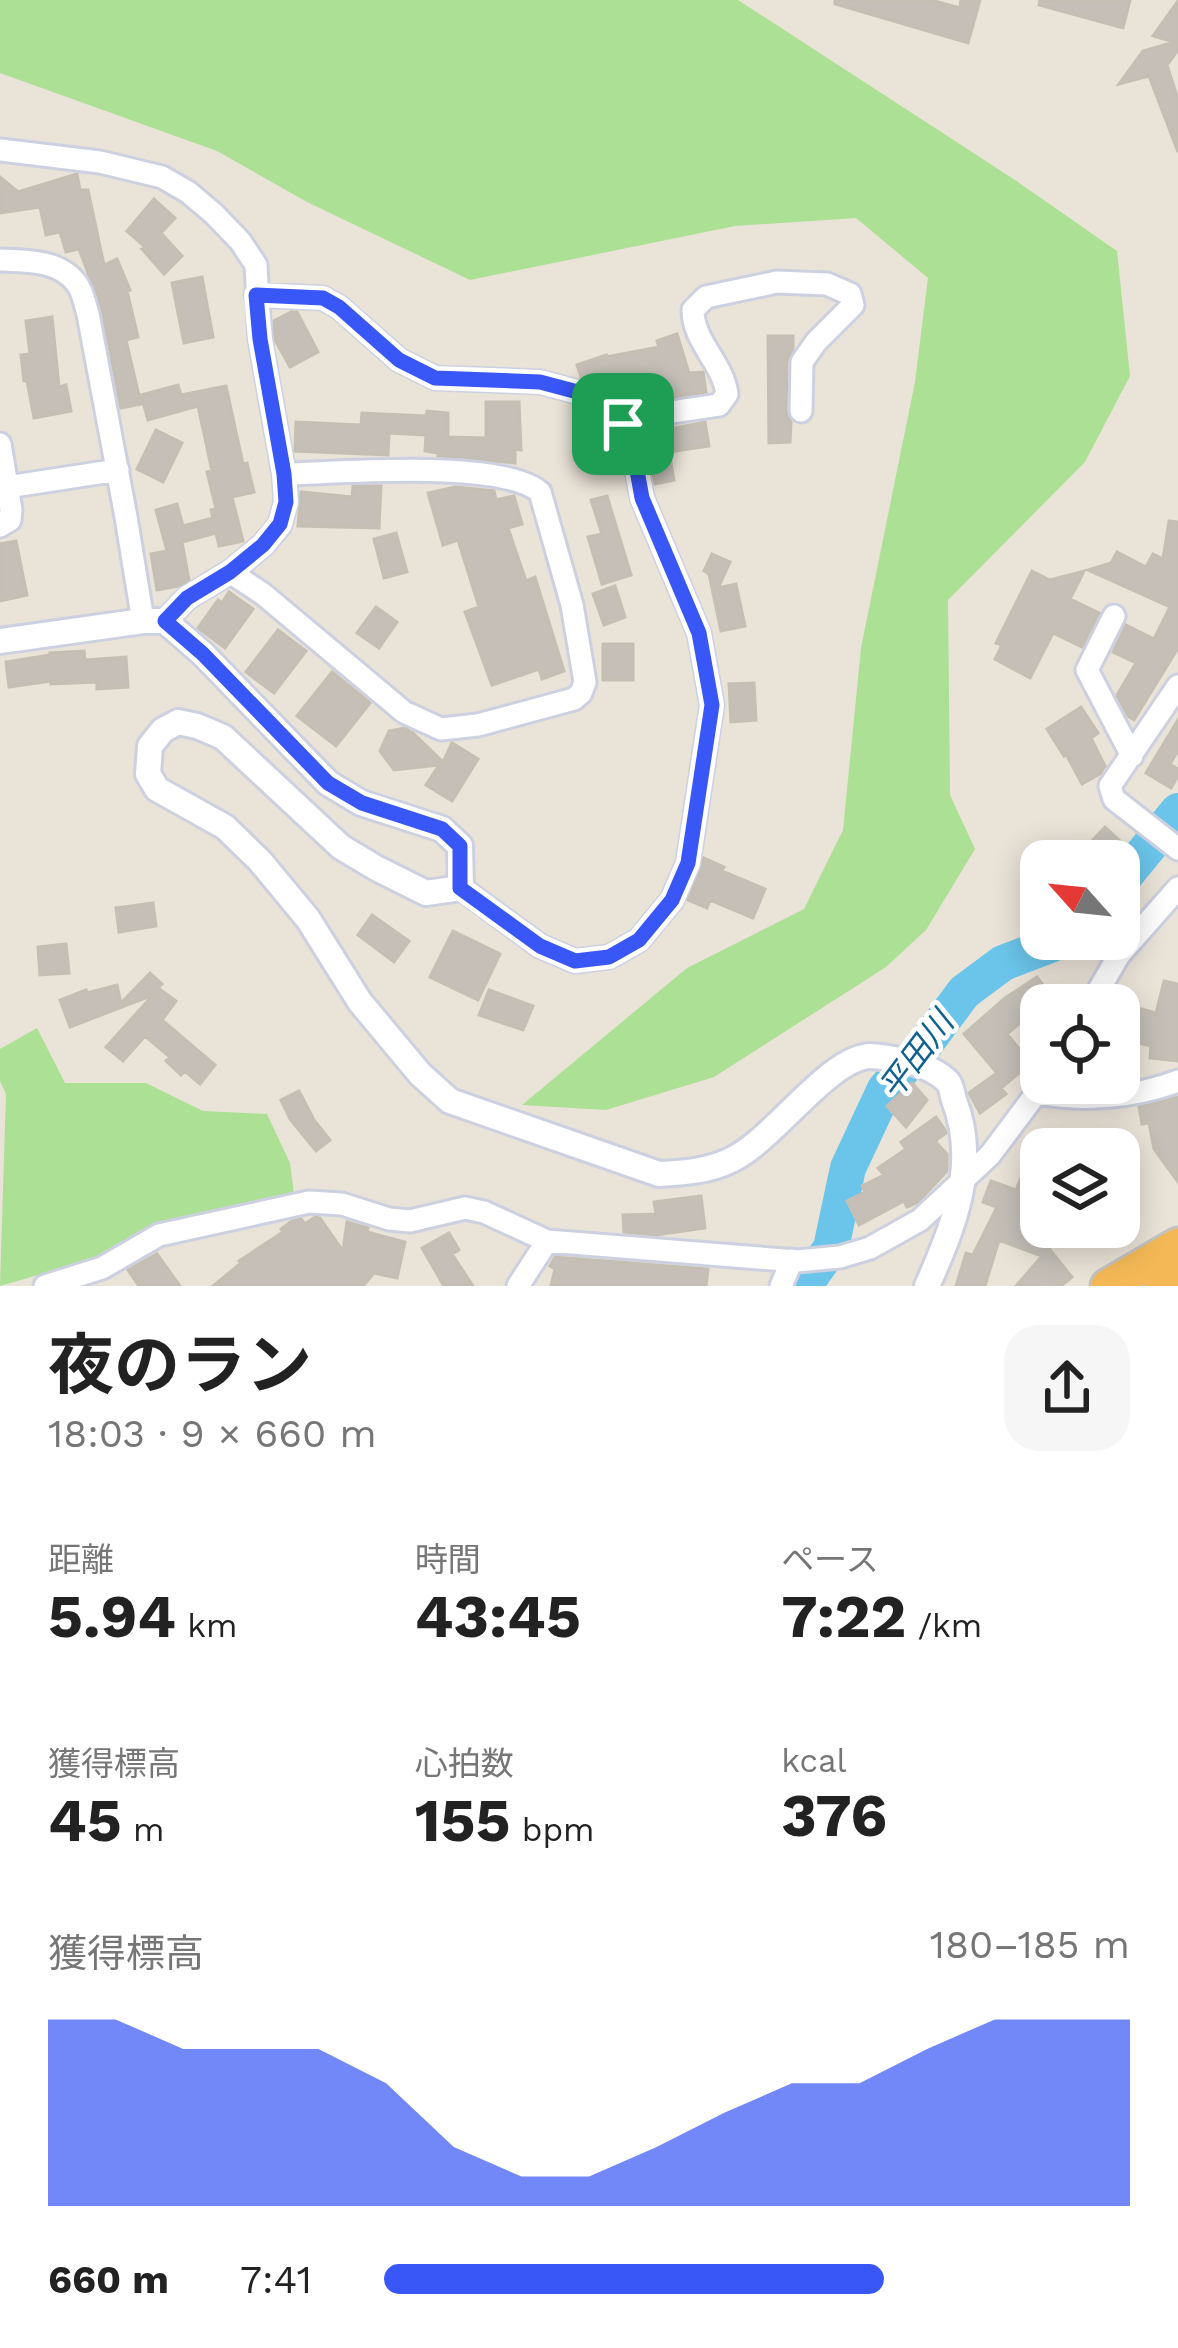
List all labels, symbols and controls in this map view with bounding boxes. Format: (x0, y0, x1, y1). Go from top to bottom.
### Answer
pin (572, 373, 674, 475)
icon: arrive (590, 391, 656, 457)
north arrow (1020, 840, 1140, 960)
map controls (1020, 840, 1140, 1248)
button: locate (1020, 984, 1140, 1104)
water label: 平田川 (871, 1001, 963, 1106)
button: layers (1020, 1128, 1140, 1248)
button: share (1004, 1325, 1130, 1451)
text: 夜のラン (48, 1327, 312, 1404)
text: 18:03 · 9 × 660 m (48, 1411, 377, 1456)
text: 距離 (48, 1540, 114, 1579)
text: 時間 (415, 1540, 481, 1579)
text: ペース (781, 1540, 879, 1579)
text: 5.94 (48, 1581, 176, 1652)
text: 43:45 (415, 1581, 581, 1652)
text: 7:22 (781, 1581, 906, 1652)
text: km (176, 1606, 238, 1645)
text: /km (906, 1606, 982, 1645)
text: kcal (781, 1741, 847, 1780)
text: 獲得標高 (48, 1744, 180, 1783)
text: 心拍数 (415, 1744, 514, 1783)
text: 376 (781, 1780, 887, 1851)
text: 45 (48, 1785, 122, 1856)
text: 155 (415, 1785, 510, 1856)
text: m (122, 1810, 164, 1849)
text: bpm (510, 1810, 595, 1849)
text: 180–185 m (930, 1922, 1130, 1967)
text: 獲得標高 (48, 1931, 204, 1976)
text: 660 m (48, 2257, 169, 2302)
text: 7:41 (240, 2257, 312, 2302)

